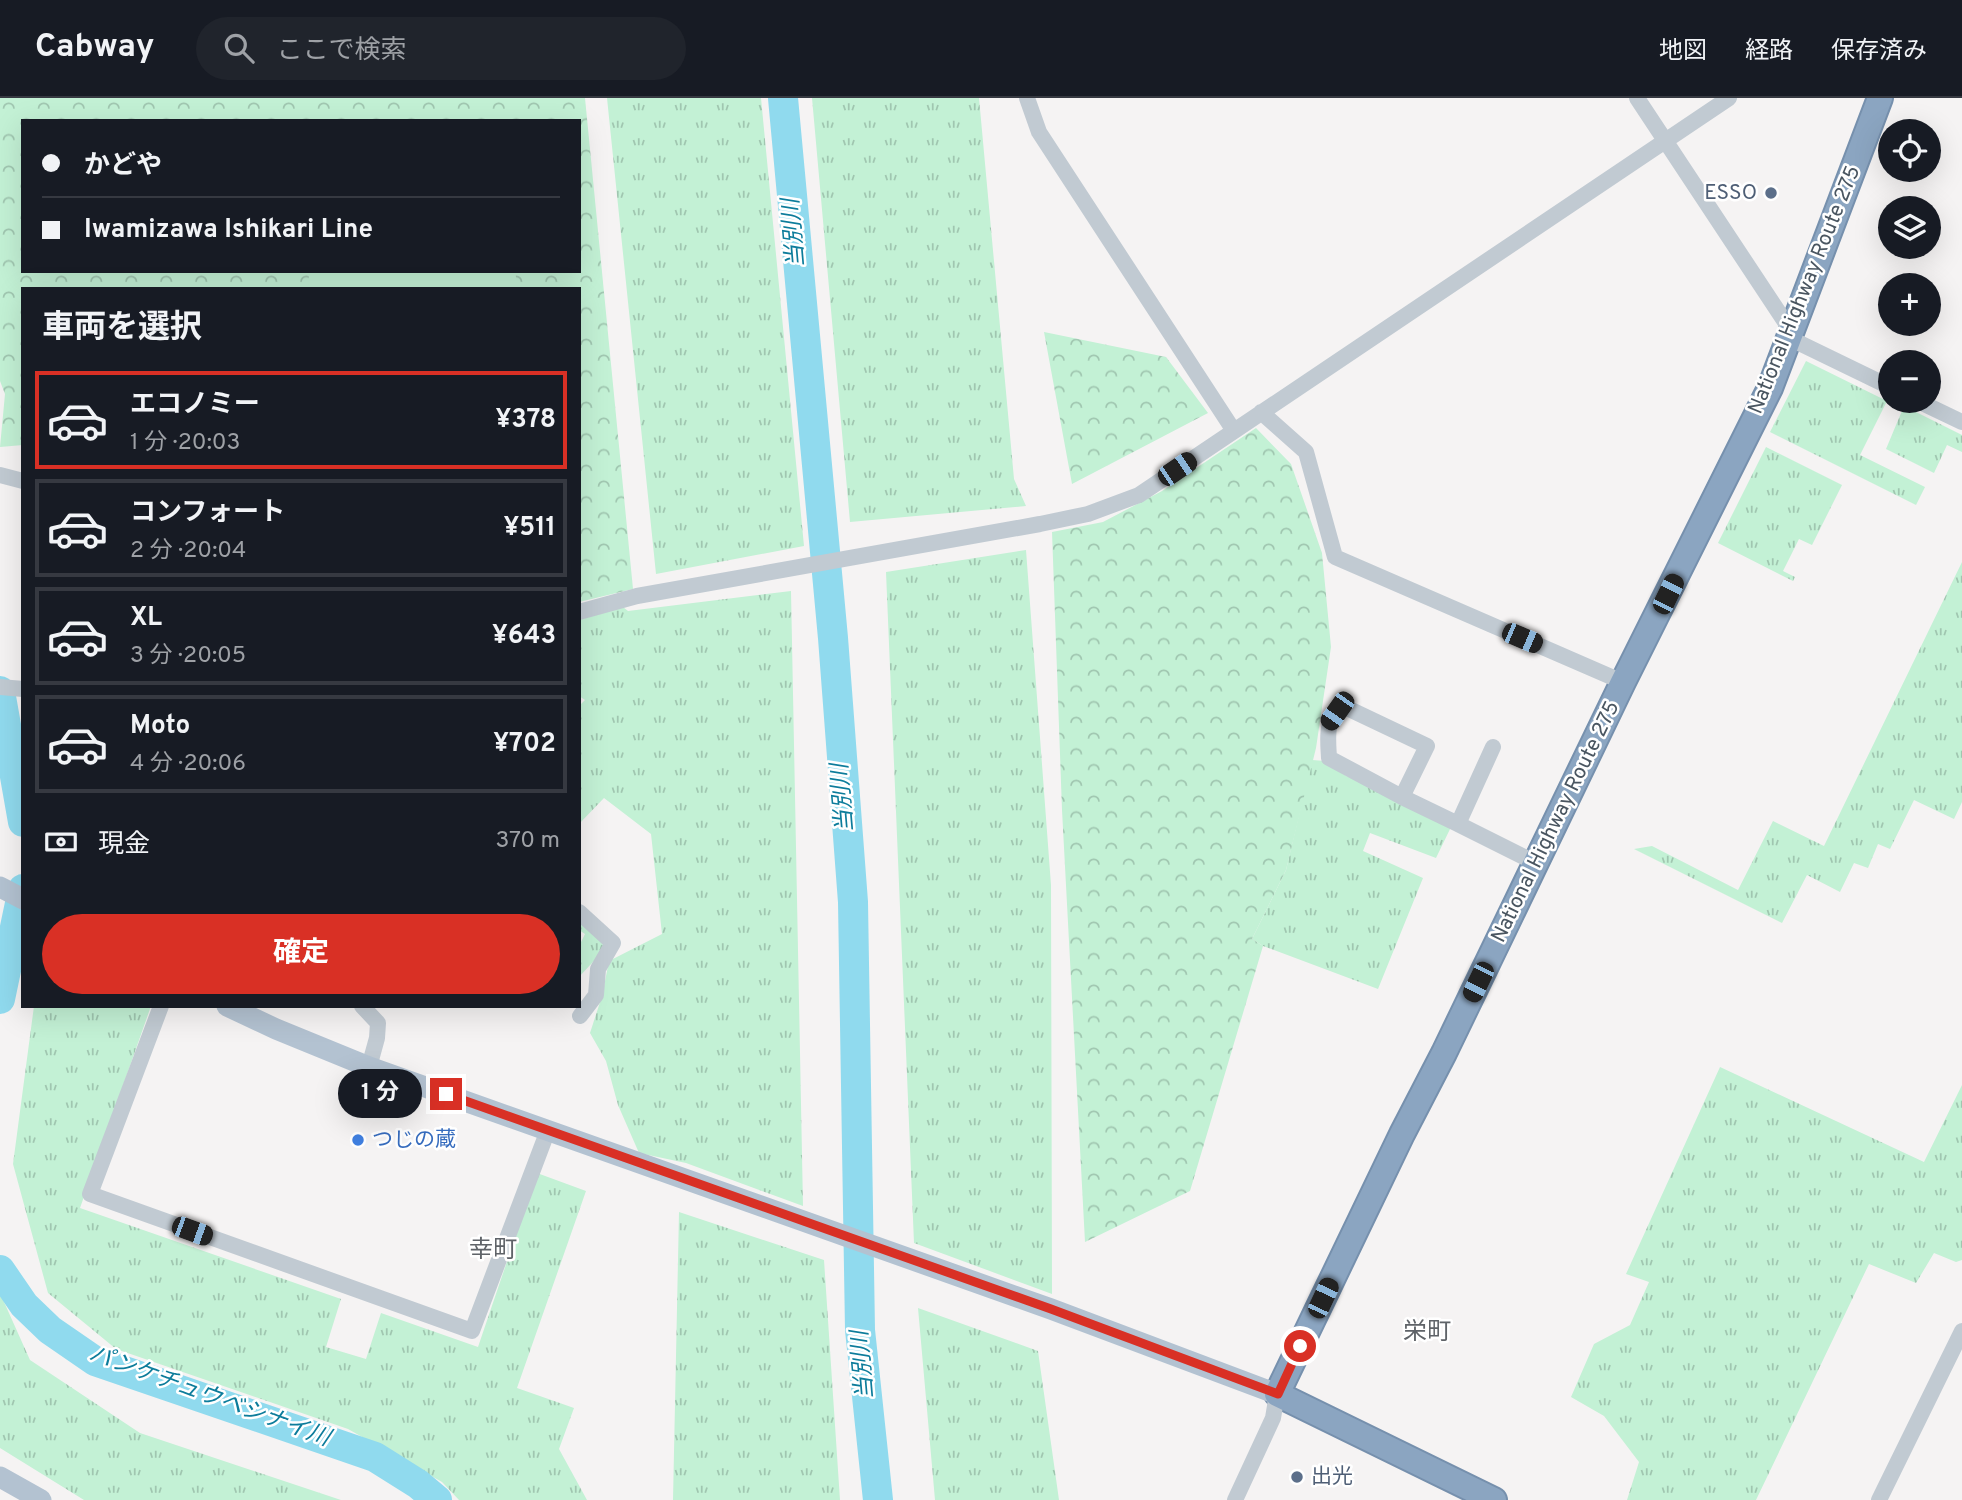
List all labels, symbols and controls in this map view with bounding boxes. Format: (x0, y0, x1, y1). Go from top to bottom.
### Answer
search box (196, 17, 686, 80)
text: Cabway (35, 27, 154, 69)
icon: search (220, 29, 258, 67)
text: ここで検索 (276, 35, 406, 68)
text: 地図 (1659, 37, 1707, 67)
text: 経路 (1745, 37, 1793, 67)
text: 保存済み (1831, 37, 1927, 67)
map controls (1878, 119, 1941, 413)
button: locate (1878, 119, 1941, 182)
text: かどや (84, 150, 162, 183)
street label: National Highway Route 275 (1743, 162, 1867, 418)
place label: ESSO (1704, 180, 1757, 207)
marker: ESSO (1763, 185, 1779, 201)
water label: 当別川 (777, 194, 812, 269)
button: layers (1878, 196, 1941, 259)
text: Iwamizawa Ishikari Line (84, 214, 373, 247)
button: + (1878, 273, 1941, 336)
text: 車両を選択 (42, 309, 202, 349)
button: − (1878, 350, 1941, 413)
icon: car (46, 389, 109, 452)
text: エコノミー (130, 389, 260, 422)
text: ¥378 (496, 404, 556, 437)
text: 1 分 · 20:03 (130, 429, 240, 458)
car (1154, 449, 1201, 489)
icon: car (46, 497, 109, 560)
text: コンフォート (130, 497, 285, 530)
text: ¥511 (504, 512, 556, 545)
text: 2 分 · 20:04 (130, 537, 246, 566)
car (1650, 571, 1687, 617)
text: XL (130, 602, 162, 635)
icon: car (46, 605, 109, 668)
text: ¥643 (492, 620, 556, 653)
car (1499, 620, 1546, 656)
text: 3 分 · 20:05 (130, 642, 246, 671)
car (1317, 688, 1358, 734)
street label: National Highway Route 275 (1486, 697, 1626, 947)
text: Moto (130, 710, 190, 743)
icon: car (46, 713, 109, 776)
text: ¥702 (493, 728, 556, 761)
text: 4 分 · 20:06 (130, 750, 246, 779)
water label: 当別川 (826, 759, 861, 834)
icon: cash (42, 823, 80, 861)
text: 370 m (495, 827, 560, 856)
text: 現金 (98, 829, 150, 862)
button: 確定 (42, 914, 560, 994)
car (1460, 959, 1497, 1005)
callout: 1 分 (338, 1070, 422, 1118)
route end (430, 1078, 462, 1110)
text: 1 分 (361, 1079, 399, 1108)
place label: つじの蔵 (372, 1127, 456, 1154)
marker: つじの蔵 (350, 1132, 366, 1148)
car (169, 1214, 216, 1248)
district label: 幸町 (469, 1236, 517, 1266)
car (1305, 1275, 1342, 1321)
district label: 栄町 (1403, 1318, 1451, 1348)
water label: 当別川 (846, 1326, 881, 1401)
route start (1284, 1330, 1316, 1362)
water label: パンケチュウベシナイ川 (85, 1340, 336, 1455)
place label: 出光 (1311, 1464, 1353, 1491)
marker: 出光 (1289, 1469, 1305, 1485)

